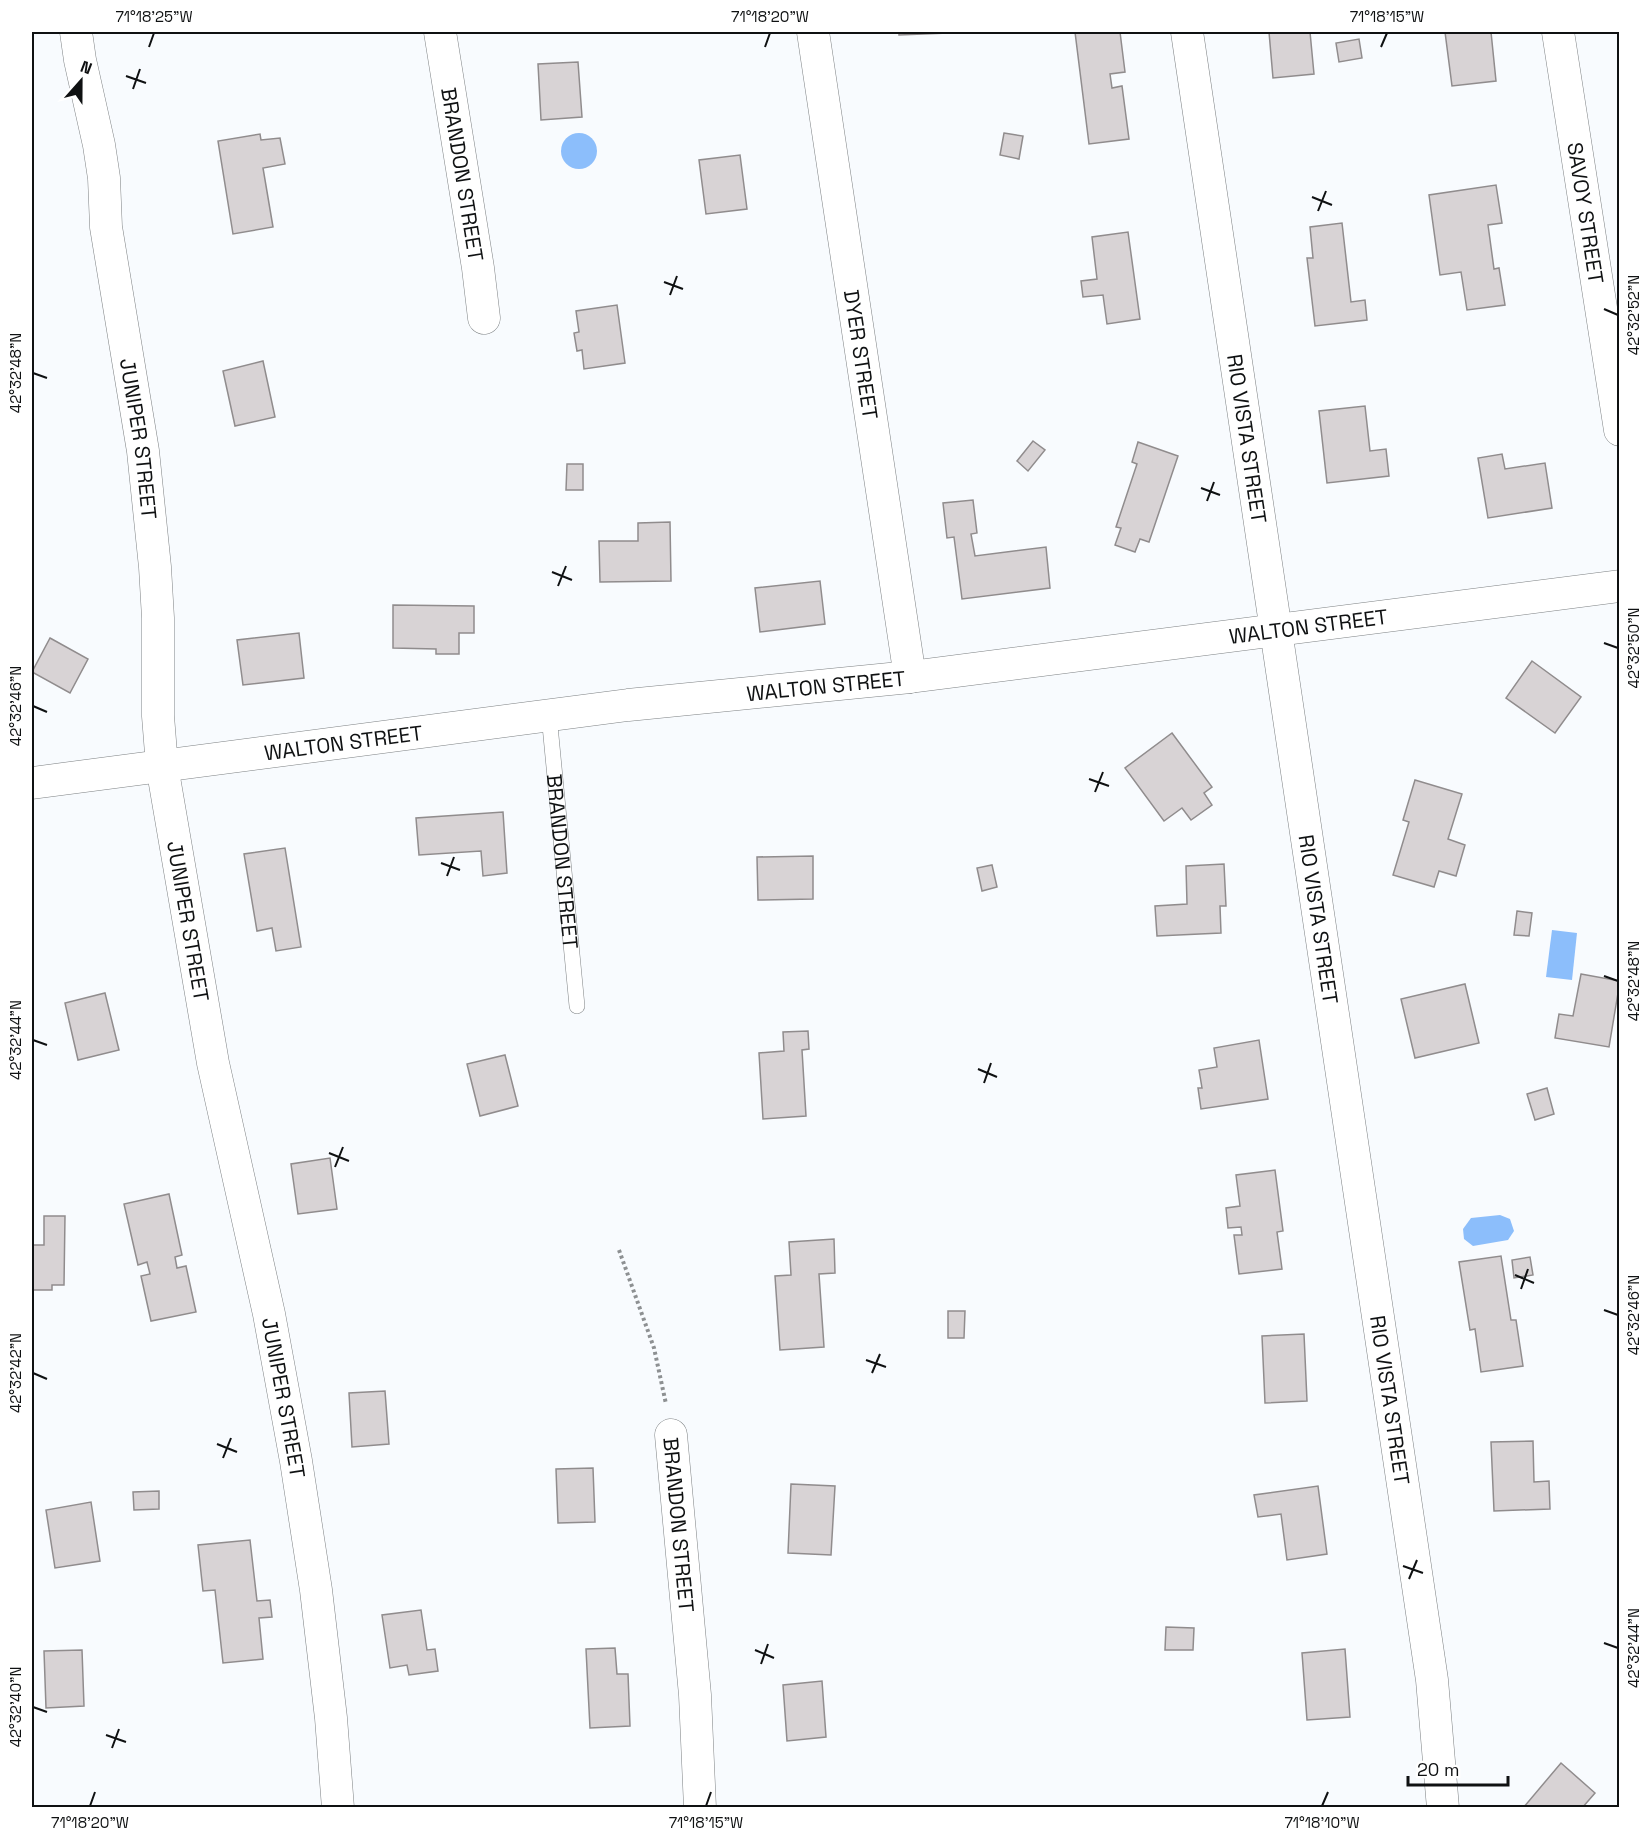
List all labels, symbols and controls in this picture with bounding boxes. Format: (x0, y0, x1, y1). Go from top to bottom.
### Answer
text: 71°18'25"W (115, 7, 193, 26)
text: 71°18'20"W (731, 7, 809, 26)
text: 71°18'15"W (1350, 7, 1424, 26)
north arrow (51, 51, 111, 111)
text: N (77, 56, 95, 79)
street label: BRANDON STREET (436, 85, 490, 263)
street label: SAVOY STREET (1562, 140, 1611, 286)
text: 42°32'52"N (1624, 275, 1643, 355)
street label: DYER STREET (838, 288, 885, 421)
text: 42°32'48"N (6, 333, 25, 413)
street label: RIO VISTA STREET (1222, 352, 1273, 525)
street label: JUNIPER STREET (114, 356, 163, 520)
street label: WALTON STREET (1227, 602, 1389, 649)
text: 42°32'50"N (1624, 608, 1643, 688)
street label: WALTON STREET (745, 664, 907, 707)
text: 42°32'46"N (6, 666, 25, 746)
street label: WALTON STREET (262, 719, 424, 766)
street label: BRANDON STREET (541, 773, 585, 950)
street label: RIO VISTA STREET (1293, 833, 1345, 1006)
street label: JUNIPER STREET (162, 839, 216, 1003)
text: 42°32'48"N (1624, 941, 1643, 1021)
text: 42°32'44"N (6, 1000, 25, 1080)
text: 42°32'46"N (1624, 1275, 1643, 1355)
street label: RIO VISTA STREET (1364, 1313, 1416, 1486)
street label: JUNIPER STREET (256, 1315, 312, 1479)
text: 42°32'42"N (6, 1333, 25, 1413)
street label: BRANDON STREET (658, 1436, 701, 1613)
text: 42°32'44"N (1624, 1608, 1643, 1688)
text: 42°32'40"N (6, 1667, 25, 1747)
scale bar (1408, 1749, 1508, 1787)
text: 20 m (1417, 1758, 1460, 1781)
text: 71°18'20"W (51, 1813, 129, 1832)
text: 71°18'15"W (669, 1813, 743, 1832)
text: 71°18'10"W (1284, 1813, 1360, 1832)

